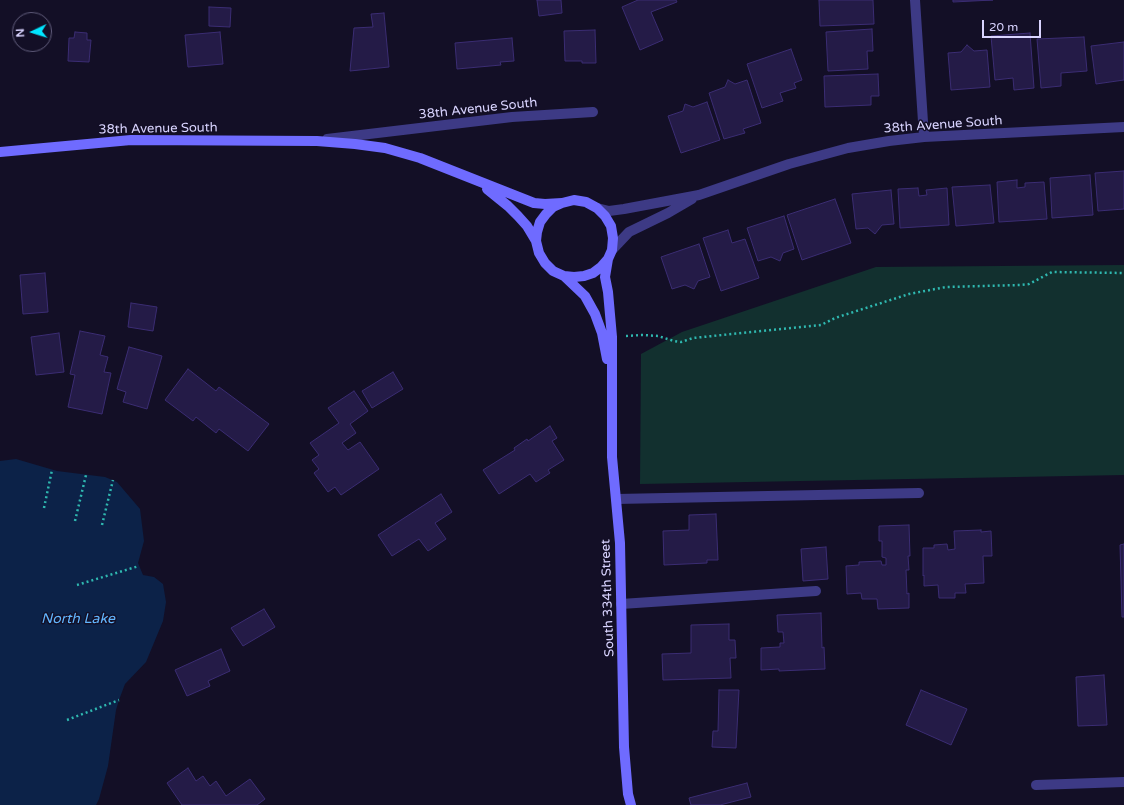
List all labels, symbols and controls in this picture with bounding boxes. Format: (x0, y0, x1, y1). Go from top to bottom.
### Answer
north arrow (12, 12, 52, 52)
scale bar (984, 12, 1043, 38)
text: 20 m (989, 20, 1018, 34)
text: N (14, 28, 27, 38)
street label: 38th Avenue South (418, 95, 538, 123)
street label: 38th Avenue South (883, 113, 1003, 137)
street label: 38th Avenue South (98, 120, 218, 138)
street label: South 334th Street (598, 539, 618, 657)
water label: North Lake (41, 611, 115, 627)

